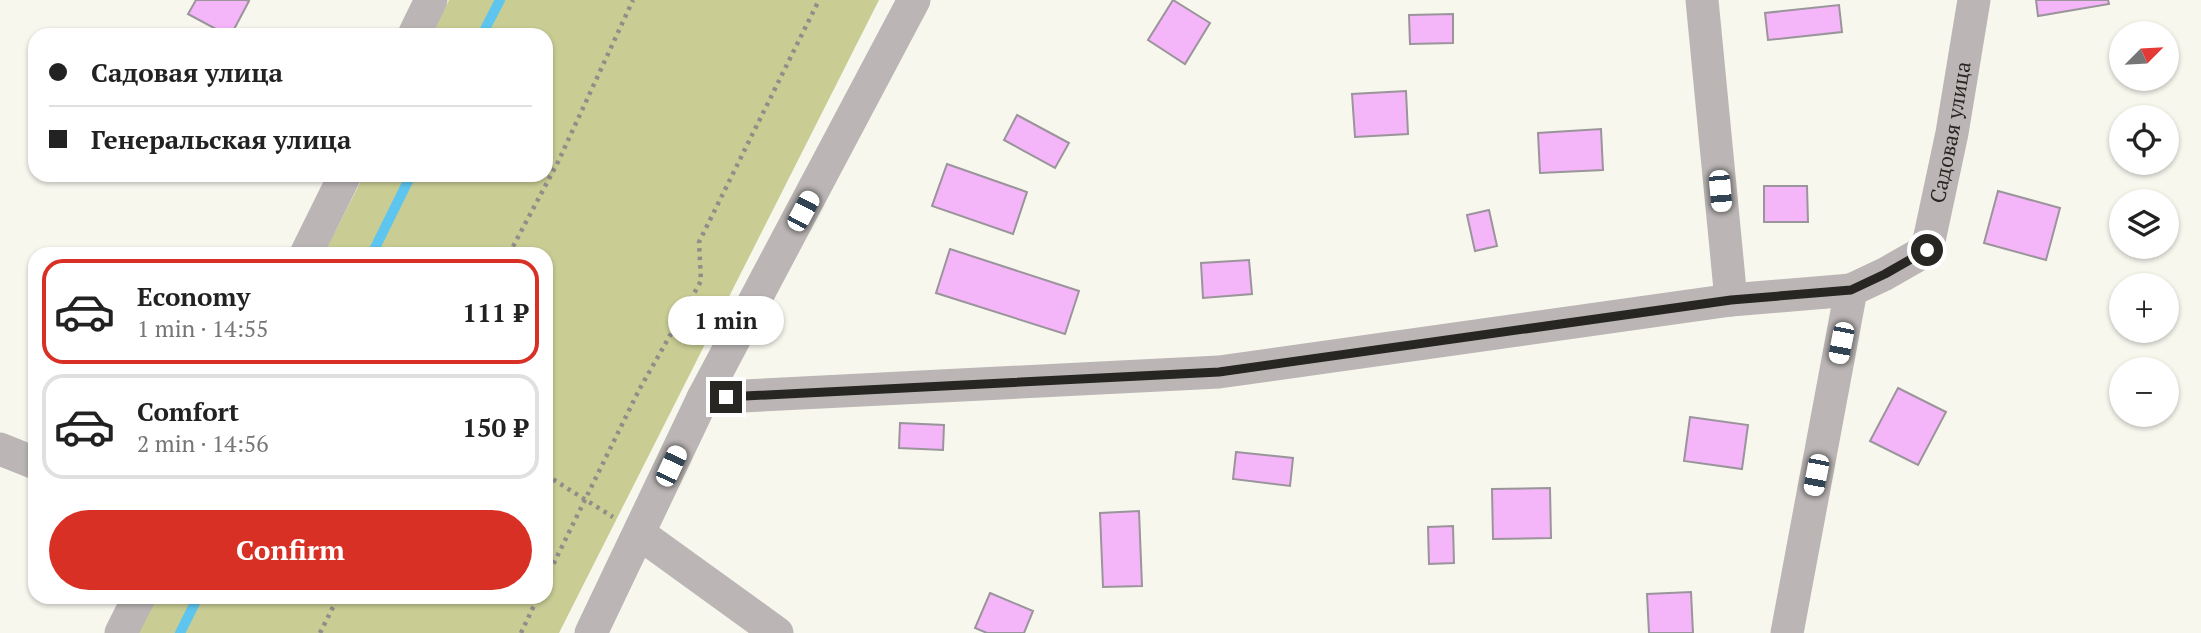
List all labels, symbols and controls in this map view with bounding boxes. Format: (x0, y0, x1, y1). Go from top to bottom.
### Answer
north arrow (2109, 21, 2179, 91)
map controls (2109, 21, 2179, 427)
text: Садовая улица (91, 55, 283, 89)
street label: Садовая улица (1922, 59, 1977, 205)
button: locate (2109, 105, 2179, 175)
text: Генеральская улица (91, 122, 351, 156)
car (1708, 169, 1733, 213)
car (784, 188, 823, 234)
button: layers (2109, 189, 2179, 259)
route start (1911, 234, 1943, 266)
button: + (2109, 273, 2179, 343)
text: Economy (137, 279, 250, 313)
icon: car (53, 280, 116, 343)
text: 111 ₽ (462, 295, 528, 329)
callout: 1 min (668, 296, 784, 344)
text: 1 min (695, 305, 757, 336)
text: 1 min · 14:55 (137, 313, 269, 344)
car (1827, 320, 1856, 366)
button: − (2109, 357, 2179, 427)
route end (710, 381, 742, 413)
text: Comfort (137, 394, 239, 428)
icon: car (53, 395, 116, 458)
text: 150 ₽ (462, 410, 528, 444)
text: 2 min · 14:56 (137, 428, 269, 459)
car (653, 443, 690, 489)
car (1802, 452, 1831, 498)
button: Confirm (49, 510, 532, 590)

